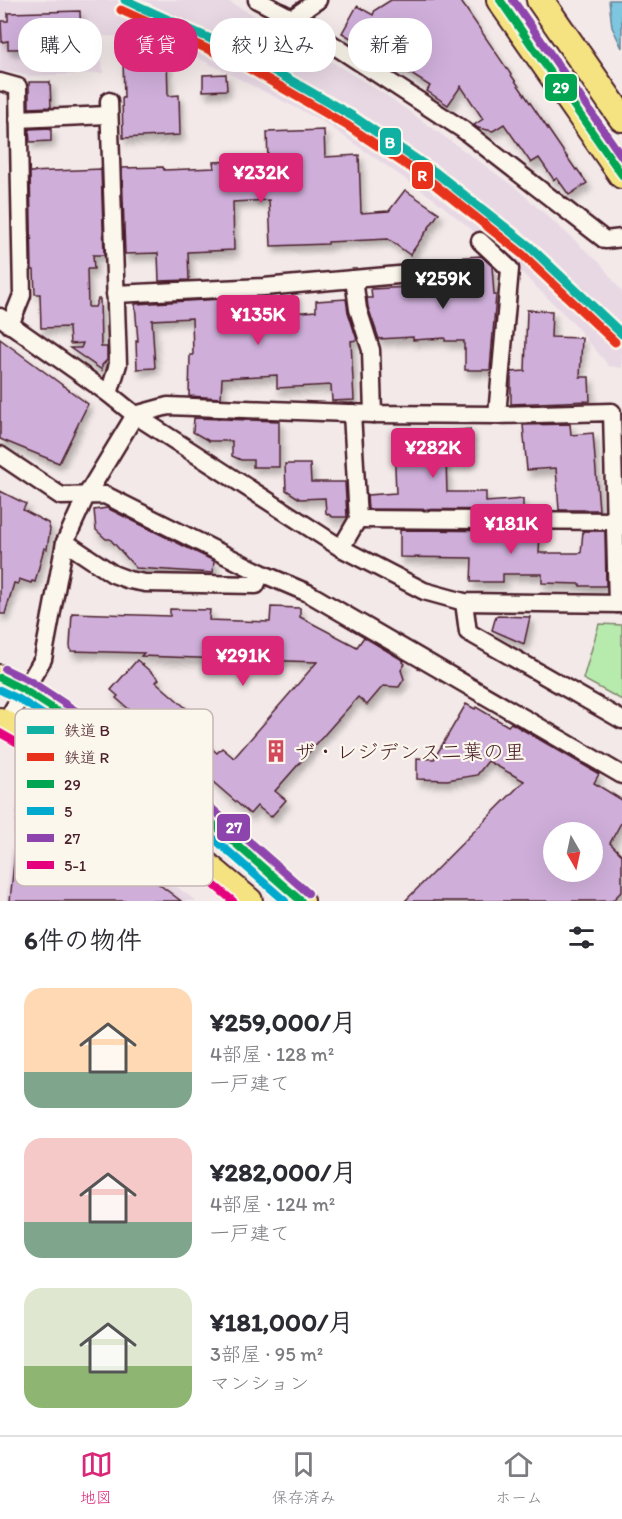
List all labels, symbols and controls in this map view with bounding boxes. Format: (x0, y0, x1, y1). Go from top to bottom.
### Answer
chip: 購入 (18, 18, 102, 72)
chip: 賃貸 (114, 18, 198, 72)
chip: 絞り込み (210, 18, 336, 72)
chip: 新着 (348, 18, 432, 72)
line badge: 29 (544, 73, 578, 102)
text: 29 (553, 78, 569, 97)
line badge: B (379, 127, 402, 156)
text: B (385, 133, 396, 152)
pin: ¥232K (219, 153, 303, 204)
text: ¥232K (233, 160, 289, 184)
line badge: R (411, 161, 434, 190)
text: R (417, 166, 427, 185)
pin: ¥259K (401, 259, 485, 310)
text: ¥259K (415, 266, 471, 290)
pin: ¥135K (216, 295, 300, 346)
text: ¥135K (231, 302, 285, 326)
pin: ¥282K (391, 428, 475, 479)
text: ¥282K (405, 435, 461, 459)
pin: ¥181K (469, 504, 553, 555)
text: ¥181K (484, 511, 538, 535)
pin: ¥291K (201, 636, 285, 687)
text: ¥291K (216, 643, 270, 667)
legend (15, 709, 213, 886)
text: 鉄道 B (64, 721, 110, 740)
building icon: ザ・レジデンス二葉の里 (263, 738, 289, 764)
place label: ザ・レジデンス二葉の里 (294, 739, 525, 764)
text: 鉄道 R (64, 748, 110, 767)
text: 29 (64, 775, 81, 794)
text: 5 (64, 802, 72, 821)
line badge: 27 (216, 813, 251, 842)
text: 27 (226, 818, 242, 837)
north arrow (543, 822, 603, 882)
map controls (543, 822, 603, 882)
text: 27 (64, 829, 80, 848)
text: 5-1 (64, 856, 87, 875)
icon: filters (565, 921, 598, 954)
text: 6件の物件 (24, 924, 142, 956)
text: ¥259,000/月 (210, 1006, 357, 1038)
icon: home (72, 1012, 144, 1084)
text: 4部屋 · 128 m² (210, 1042, 334, 1066)
text: 一戸建て (210, 1071, 290, 1095)
text: ¥282,000/月 (210, 1156, 357, 1188)
icon: home (72, 1162, 144, 1234)
text: 4部屋 · 124 m² (210, 1192, 335, 1216)
text: 一戸建て (210, 1221, 290, 1245)
text: ¥181,000/月 (210, 1306, 354, 1338)
icon: home (72, 1312, 144, 1384)
text: 3部屋 · 95 m² (210, 1342, 323, 1366)
text: マンション (210, 1371, 309, 1395)
tab: 地図 (80, 1448, 113, 1508)
tab: 保存済み (272, 1448, 336, 1508)
tab: ホーム (495, 1448, 542, 1508)

